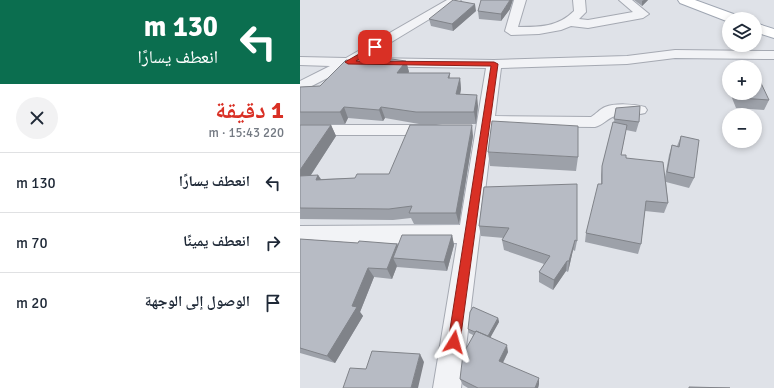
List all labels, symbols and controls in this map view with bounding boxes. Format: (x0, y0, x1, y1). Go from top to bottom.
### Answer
text: 130 m (144, 10, 218, 44)
map controls (722, 12, 762, 148)
button: layers (722, 12, 762, 52)
icon: left (232, 16, 284, 68)
pin (358, 30, 392, 64)
icon: arrive (364, 36, 386, 58)
text: انعطف يسارًا (137, 46, 218, 68)
button: + (722, 60, 762, 100)
text: 1 دقيقة (215, 95, 284, 125)
button: close (16, 97, 58, 139)
button: − (722, 108, 762, 148)
text: 220 m · 15:43 (208, 125, 284, 141)
text: انعطف يسارًا (179, 172, 250, 190)
icon: left (262, 172, 284, 194)
text: 130 m (16, 174, 56, 192)
text: انعطف يمينًا (183, 232, 250, 250)
icon: right (262, 232, 284, 254)
text: 70 m (16, 234, 47, 252)
text: الوصول إلى الوجهة (145, 292, 250, 310)
icon: arrive (262, 292, 284, 314)
text: 20 m (16, 294, 47, 312)
position arrow (433, 321, 475, 363)

